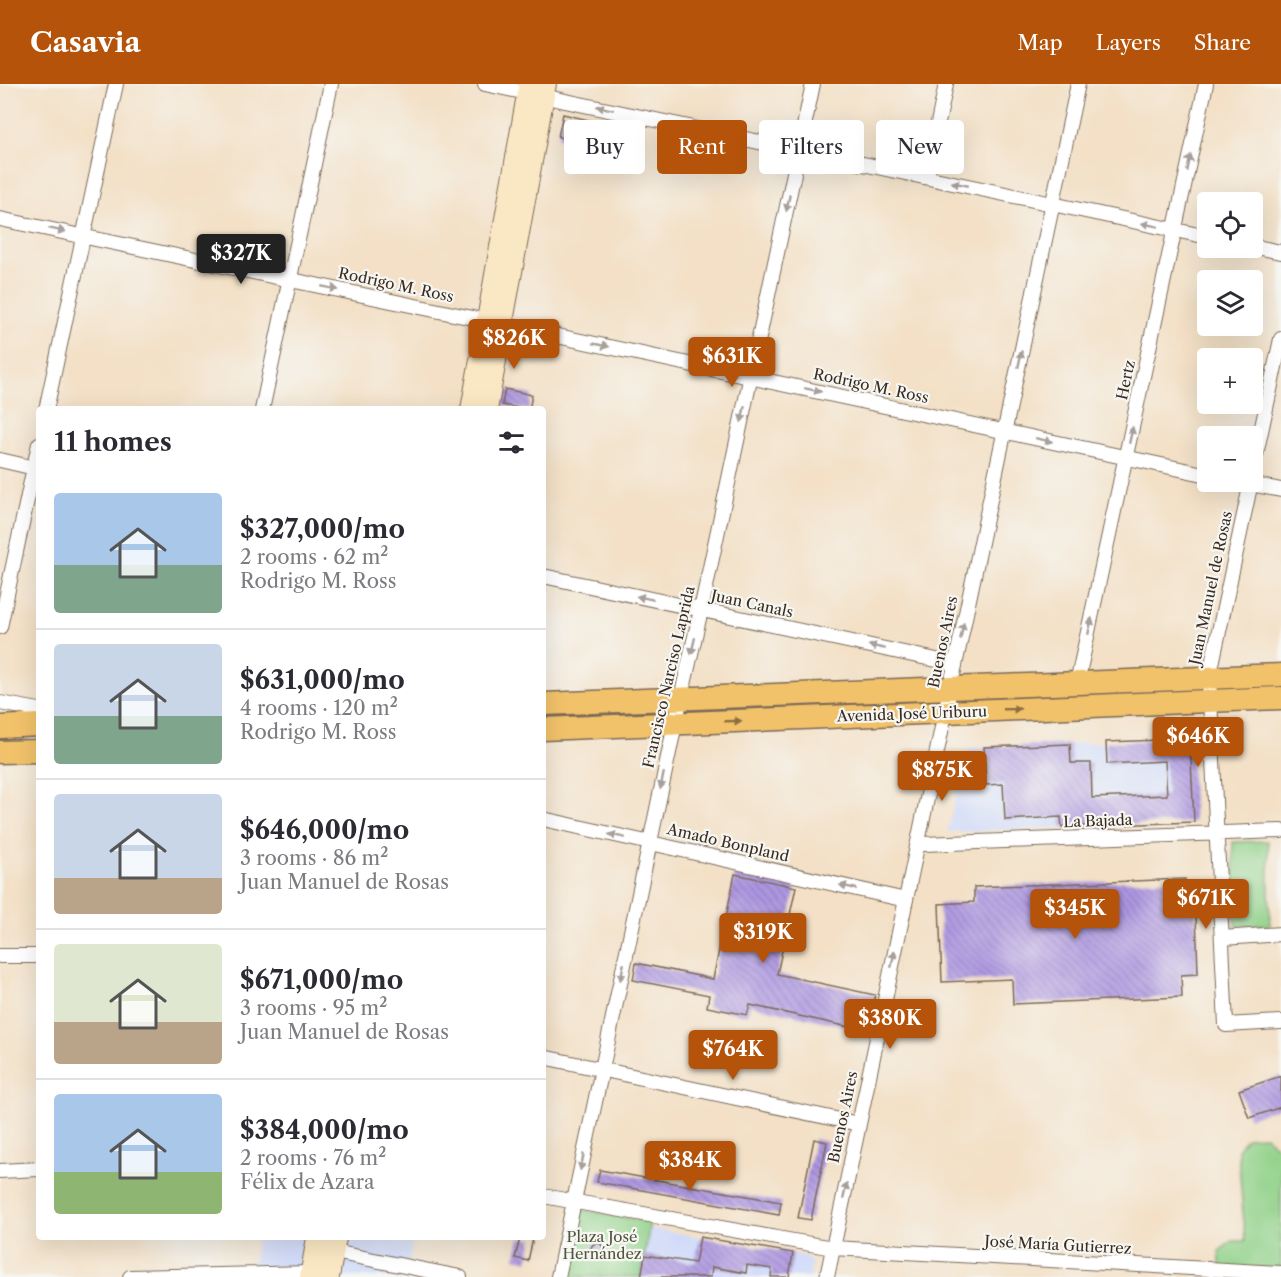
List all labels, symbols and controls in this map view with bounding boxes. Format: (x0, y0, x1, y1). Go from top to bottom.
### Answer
text: Casavia (30, 25, 141, 59)
text: Map (1018, 30, 1063, 55)
text: Layers (1096, 30, 1161, 55)
text: Share (1194, 30, 1251, 55)
one-way arrow (595, 103, 614, 113)
chip: Buy (564, 120, 645, 174)
chip: Rent (657, 120, 747, 174)
chip: Filters (759, 120, 864, 174)
chip: New (876, 120, 964, 174)
one-way arrow (1185, 153, 1194, 172)
one-way arrow (950, 179, 969, 188)
map controls (1197, 192, 1263, 492)
button: locate (1197, 192, 1263, 258)
one-way arrow (783, 194, 792, 213)
one-way arrow (1141, 220, 1160, 229)
one-way arrow (48, 226, 67, 236)
pin: $327K (199, 234, 283, 285)
text: $327K (211, 241, 271, 265)
street label: Rodrigo M. Ross (337, 263, 455, 306)
button: layers (1197, 270, 1263, 336)
one-way arrow (321, 284, 340, 293)
pin: $826K (472, 319, 556, 370)
text: $826K (482, 326, 546, 350)
pin: $631K (690, 337, 774, 388)
one-way arrow (592, 341, 611, 350)
text: $631K (702, 344, 762, 368)
button: + (1197, 348, 1263, 414)
one-way arrow (1016, 349, 1025, 368)
street label: Hertz (1112, 358, 1139, 402)
street label: Rodrigo M. Ross (812, 364, 930, 407)
one-way arrow (803, 386, 822, 395)
one-way arrow (738, 405, 747, 424)
text: 11 homes (54, 426, 172, 458)
icon: filters (495, 426, 528, 459)
one-way arrow (1126, 426, 1136, 445)
button: − (1197, 426, 1263, 492)
one-way arrow (1035, 435, 1054, 445)
street label: Juan Manuel de Rosas (1185, 509, 1236, 668)
text: $327,000/mo (240, 513, 405, 545)
icon: home (102, 517, 174, 589)
text: 2 rooms · 62 m² (240, 545, 388, 569)
text: Rodrigo M. Ross (240, 569, 396, 593)
street label: Francisco Narciso Laprida (638, 584, 699, 770)
street label: Juan Canals (707, 585, 795, 621)
one-way arrow (636, 593, 655, 602)
street label: Buenos Aires (924, 594, 962, 690)
one-way arrow (1086, 616, 1095, 635)
one-way arrow (958, 622, 967, 641)
one-way arrow (688, 637, 698, 655)
one-way arrow (867, 642, 886, 651)
text: $631,000/mo (240, 664, 405, 696)
icon: home (102, 668, 174, 740)
text: 4 rooms · 120 m² (240, 696, 398, 720)
street label: Avenida José Uriburu (836, 701, 987, 726)
one-way arrow (1002, 705, 1021, 714)
one-way arrow (723, 717, 742, 726)
pin: $646K (1156, 717, 1240, 768)
text: Rodrigo M. Ross (240, 720, 396, 744)
text: $646K (1167, 724, 1229, 748)
pin: $875K (900, 751, 984, 802)
text: $875K (912, 758, 972, 782)
one-way arrow (657, 772, 667, 790)
street label: La Bajada (1063, 810, 1133, 831)
text: $646,000/mo (240, 814, 409, 846)
icon: home (102, 818, 174, 890)
street label: Amado Bonpland (664, 819, 791, 866)
one-way arrow (608, 830, 626, 840)
text: 3 rooms · 86 m² (240, 846, 388, 870)
text: Juan Manuel de Rosas (240, 870, 449, 894)
pin: $671K (1164, 879, 1248, 930)
one-way arrow (839, 882, 858, 891)
text: $671K (1177, 886, 1235, 910)
pin: $345K (1033, 889, 1117, 940)
text: $345K (1044, 896, 1106, 920)
pin: $319K (721, 913, 805, 964)
text: $319K (733, 920, 793, 944)
one-way arrow (889, 949, 898, 968)
one-way arrow (617, 962, 626, 981)
text: $671,000/mo (240, 964, 403, 996)
icon: home (102, 968, 174, 1040)
text: 3 rooms · 95 m² (240, 996, 387, 1020)
pin: $380K (848, 999, 932, 1050)
text: $380K (858, 1006, 922, 1030)
text: Juan Manuel de Rosas (240, 1020, 449, 1044)
pin: $764K (691, 1030, 775, 1081)
text: $764K (703, 1037, 763, 1061)
street label: Buenos Aires (824, 1069, 862, 1165)
text: $384,000/mo (240, 1114, 409, 1146)
icon: home (102, 1118, 174, 1190)
pin: $384K (648, 1141, 732, 1192)
text: 2 rooms · 76 m² (240, 1146, 386, 1170)
text: $384K (659, 1148, 721, 1172)
one-way arrow (577, 1153, 586, 1172)
text: Félix de Azara (240, 1170, 375, 1194)
one-way arrow (840, 1182, 850, 1200)
park label: Plaza José Hernández (562, 1227, 642, 1263)
street label: José María Gutierrez (982, 1231, 1132, 1258)

